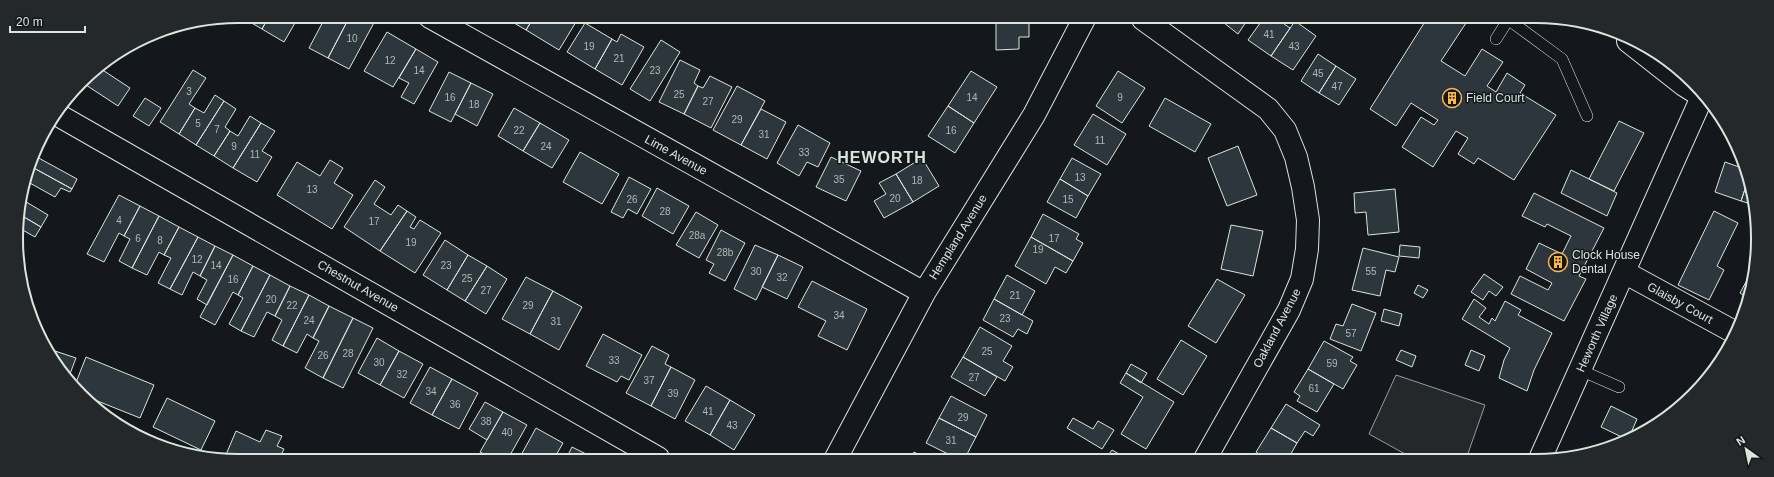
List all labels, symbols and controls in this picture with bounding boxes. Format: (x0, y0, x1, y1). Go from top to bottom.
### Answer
scale bar (10, 8, 85, 34)
text: 20 m (16, 15, 43, 29)
house number: 41 (1263, 29, 1275, 40)
house number: 10 (346, 33, 358, 44)
house number: 19 (583, 41, 595, 52)
house number: 43 (1288, 41, 1300, 52)
house number: 21 (613, 53, 625, 64)
house number: 12 (384, 55, 396, 66)
house number: 14 (413, 65, 425, 76)
house number: 23 (649, 65, 661, 76)
house number: 45 (1312, 68, 1324, 79)
house number: 47 (1331, 81, 1343, 92)
house number: 3 (186, 86, 192, 97)
building icon: Field Court (1441, 87, 1463, 109)
house number: 25 (673, 89, 685, 100)
place label: Field Court (1466, 91, 1525, 105)
house number: 16 (444, 92, 456, 103)
house number: 14 (966, 92, 978, 103)
house number: 9 (1117, 92, 1123, 103)
house number: 27 (702, 96, 714, 107)
house number: 18 (468, 99, 480, 110)
house number: 29 (731, 114, 743, 125)
house number: 5 (195, 118, 201, 129)
house number: 7 (214, 124, 220, 135)
house number: 22 (513, 125, 525, 136)
house number: 16 (945, 125, 957, 136)
house number: 31 (758, 129, 770, 140)
street label: Lime Avenue (642, 132, 710, 178)
house number: 11 (1095, 135, 1106, 146)
house number: 9 (231, 141, 237, 152)
house number: 24 (540, 141, 552, 152)
house number: 33 (798, 147, 810, 158)
house number: 11 (250, 149, 261, 160)
district label: HEWORTH (837, 149, 927, 166)
house number: 13 (1074, 172, 1086, 183)
house number: 35 (833, 174, 845, 185)
house number: 18 (911, 175, 923, 186)
house number: 13 (306, 184, 318, 195)
street label: Hempland Avenue (926, 192, 990, 282)
house number: 20 (889, 193, 901, 204)
house number: 26 (626, 194, 638, 205)
house number: 15 (1062, 194, 1074, 205)
house number: 28 (659, 206, 671, 217)
house number: 4 (116, 215, 122, 226)
house number: 17 (368, 216, 380, 227)
house number: 28a (689, 230, 706, 241)
house number: 6 (135, 233, 141, 244)
house number: 17 (1048, 233, 1060, 244)
house number: 8 (157, 235, 163, 246)
house number: 19 (405, 237, 417, 248)
house number: 19 (1032, 244, 1044, 255)
house number: 28b (717, 247, 734, 258)
place label: Clock House Dental (1572, 248, 1640, 276)
building icon: Clock House Dental (1547, 251, 1569, 273)
house number: 12 (191, 254, 203, 265)
street label: Chestnut Avenue (315, 257, 401, 315)
house number: 14 (210, 260, 222, 271)
house number: 23 (440, 260, 452, 271)
house number: 30 (750, 266, 762, 277)
house number: 55 (1365, 266, 1377, 277)
house number: 32 (776, 272, 788, 283)
house number: 25 (461, 273, 473, 284)
house number: 16 (227, 274, 239, 285)
street label: Glaisby Court (1645, 279, 1716, 327)
house number: 27 (480, 285, 492, 296)
street label: Oakland Avenue (1250, 286, 1304, 370)
house number: 21 (1009, 290, 1021, 301)
street label: Heworth Village (1574, 292, 1621, 374)
house number: 20 (265, 294, 277, 305)
house number: 22 (286, 300, 298, 311)
house number: 29 (522, 300, 534, 311)
house number: 34 (833, 310, 845, 321)
house number: 23 (999, 313, 1011, 324)
house number: 24 (303, 315, 315, 326)
house number: 31 (550, 316, 562, 327)
house number: 57 (1345, 328, 1357, 339)
house number: 25 (981, 346, 993, 357)
house number: 28 (342, 348, 354, 359)
house number: 26 (317, 350, 329, 361)
house number: 33 (608, 355, 620, 366)
house number: 30 (373, 357, 385, 368)
house number: 59 (1326, 358, 1338, 369)
house number: 32 (396, 369, 408, 380)
house number: 27 (968, 372, 980, 383)
house number: 37 (643, 375, 655, 386)
house number: 61 (1308, 383, 1320, 394)
house number: 34 (425, 386, 437, 397)
house number: 39 (667, 388, 679, 399)
house number: 36 (449, 399, 461, 410)
house number: 41 (702, 406, 714, 417)
house number: 29 (957, 412, 969, 423)
house number: 38 (480, 416, 492, 427)
house number: 43 (726, 420, 738, 431)
house number: 40 (501, 427, 513, 438)
north arrow (1726, 429, 1766, 469)
text: N (1734, 433, 1747, 448)
house number: 31 (945, 435, 957, 446)

